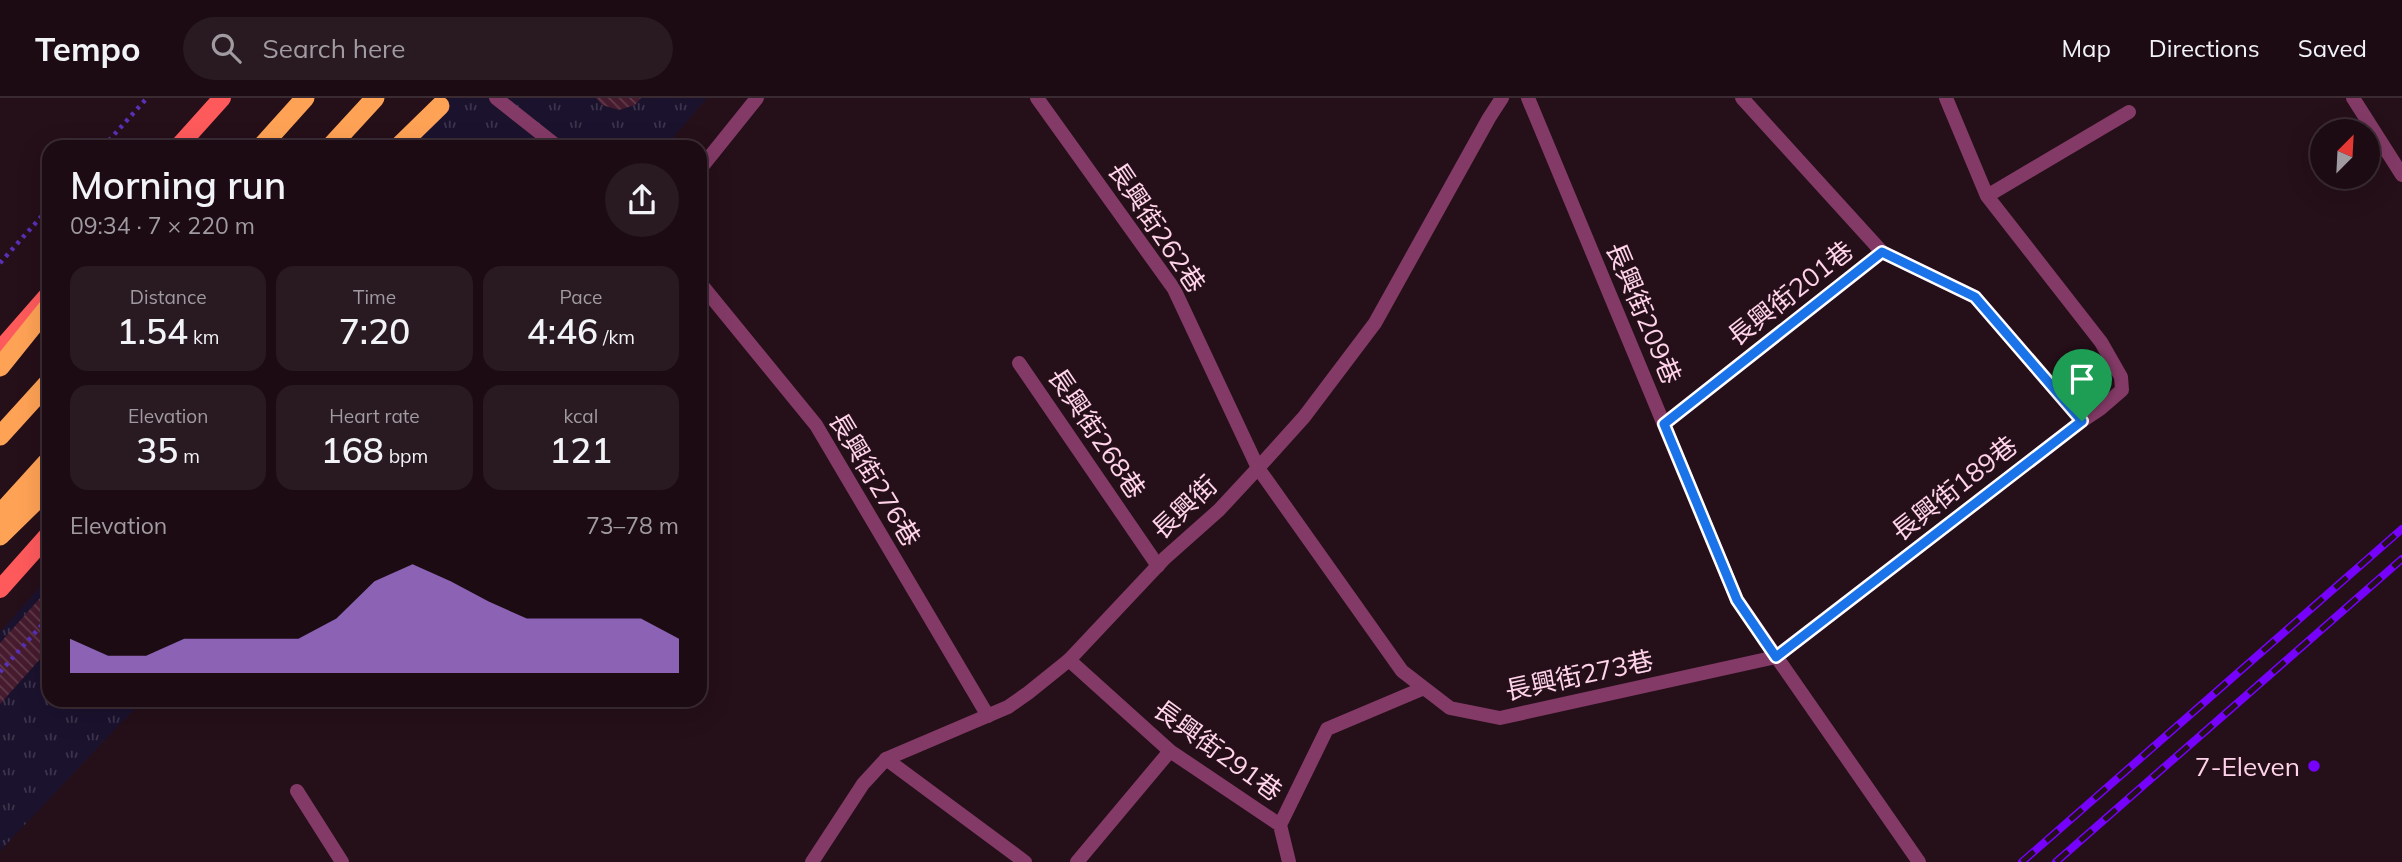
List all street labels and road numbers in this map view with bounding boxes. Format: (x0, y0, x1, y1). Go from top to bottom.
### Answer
street label: 長興街262巷 (1101, 155, 1213, 299)
street label: 長興街201巷 (1720, 234, 1860, 352)
street label: 長興街209巷 (1599, 237, 1689, 389)
street label: 長興街268巷 (1041, 361, 1153, 505)
street label: 長興街276巷 (822, 406, 928, 552)
street label: 長興街189巷 (1884, 429, 2024, 547)
street label: 長興街 (1144, 468, 1224, 546)
street label: 長興街273巷 (1502, 643, 1656, 707)
street label: 長興街291巷 (1147, 692, 1289, 808)

